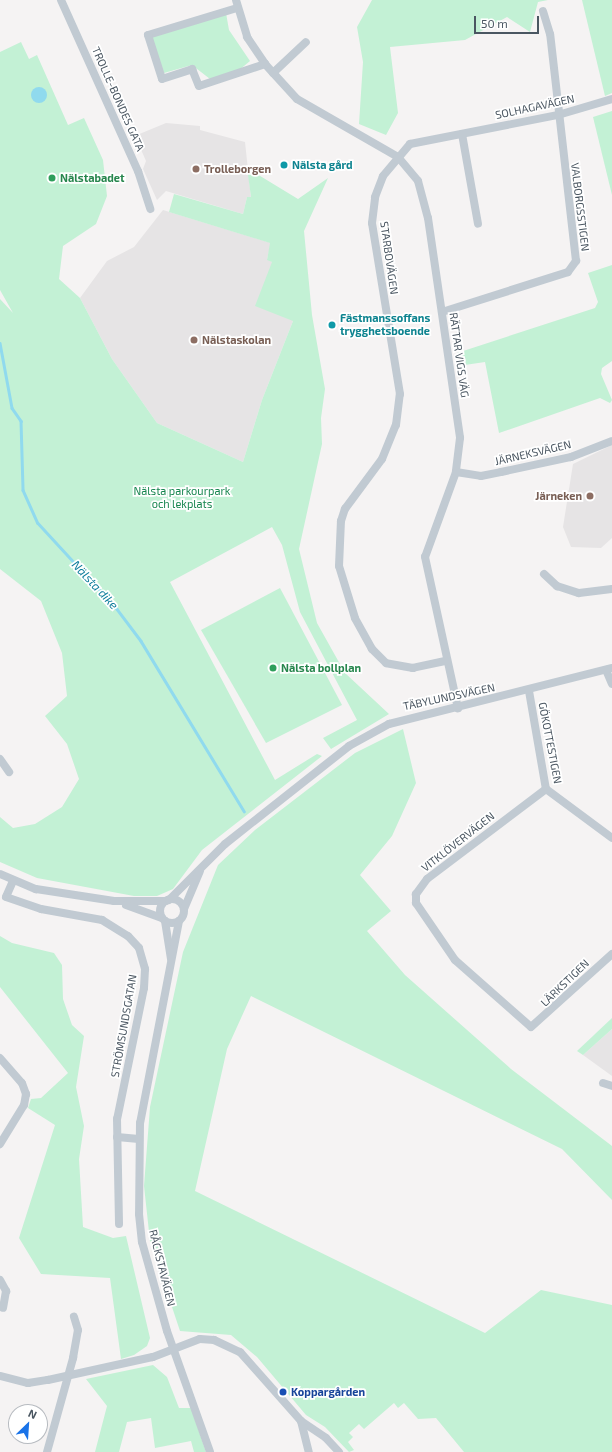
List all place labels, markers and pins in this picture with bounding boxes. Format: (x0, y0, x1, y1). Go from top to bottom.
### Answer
place label: Nälsta gård (292, 158, 353, 172)
marker: Nälsta gård (279, 160, 289, 170)
place label: Trolleborgen (204, 162, 271, 176)
marker: Trolleborgen (191, 164, 201, 174)
place label: Nälstabadet (60, 171, 125, 185)
marker: Nälstabadet (47, 173, 57, 183)
place label: Fästmanssoffans trygghetsboende (340, 312, 430, 338)
marker: Fästmanssoffans trygghetsboende (327, 320, 337, 330)
place label: Nälstaskolan (202, 333, 271, 347)
marker: Nälstaskolan (189, 335, 199, 345)
place label: Järneken (535, 489, 582, 503)
marker: Järneken (585, 491, 595, 501)
place label: Nälsta bollplan (281, 661, 361, 675)
marker: Nälsta bollplan (268, 663, 278, 673)
place label: Koppargården (291, 1385, 365, 1399)
marker: Koppargården (278, 1387, 288, 1397)

